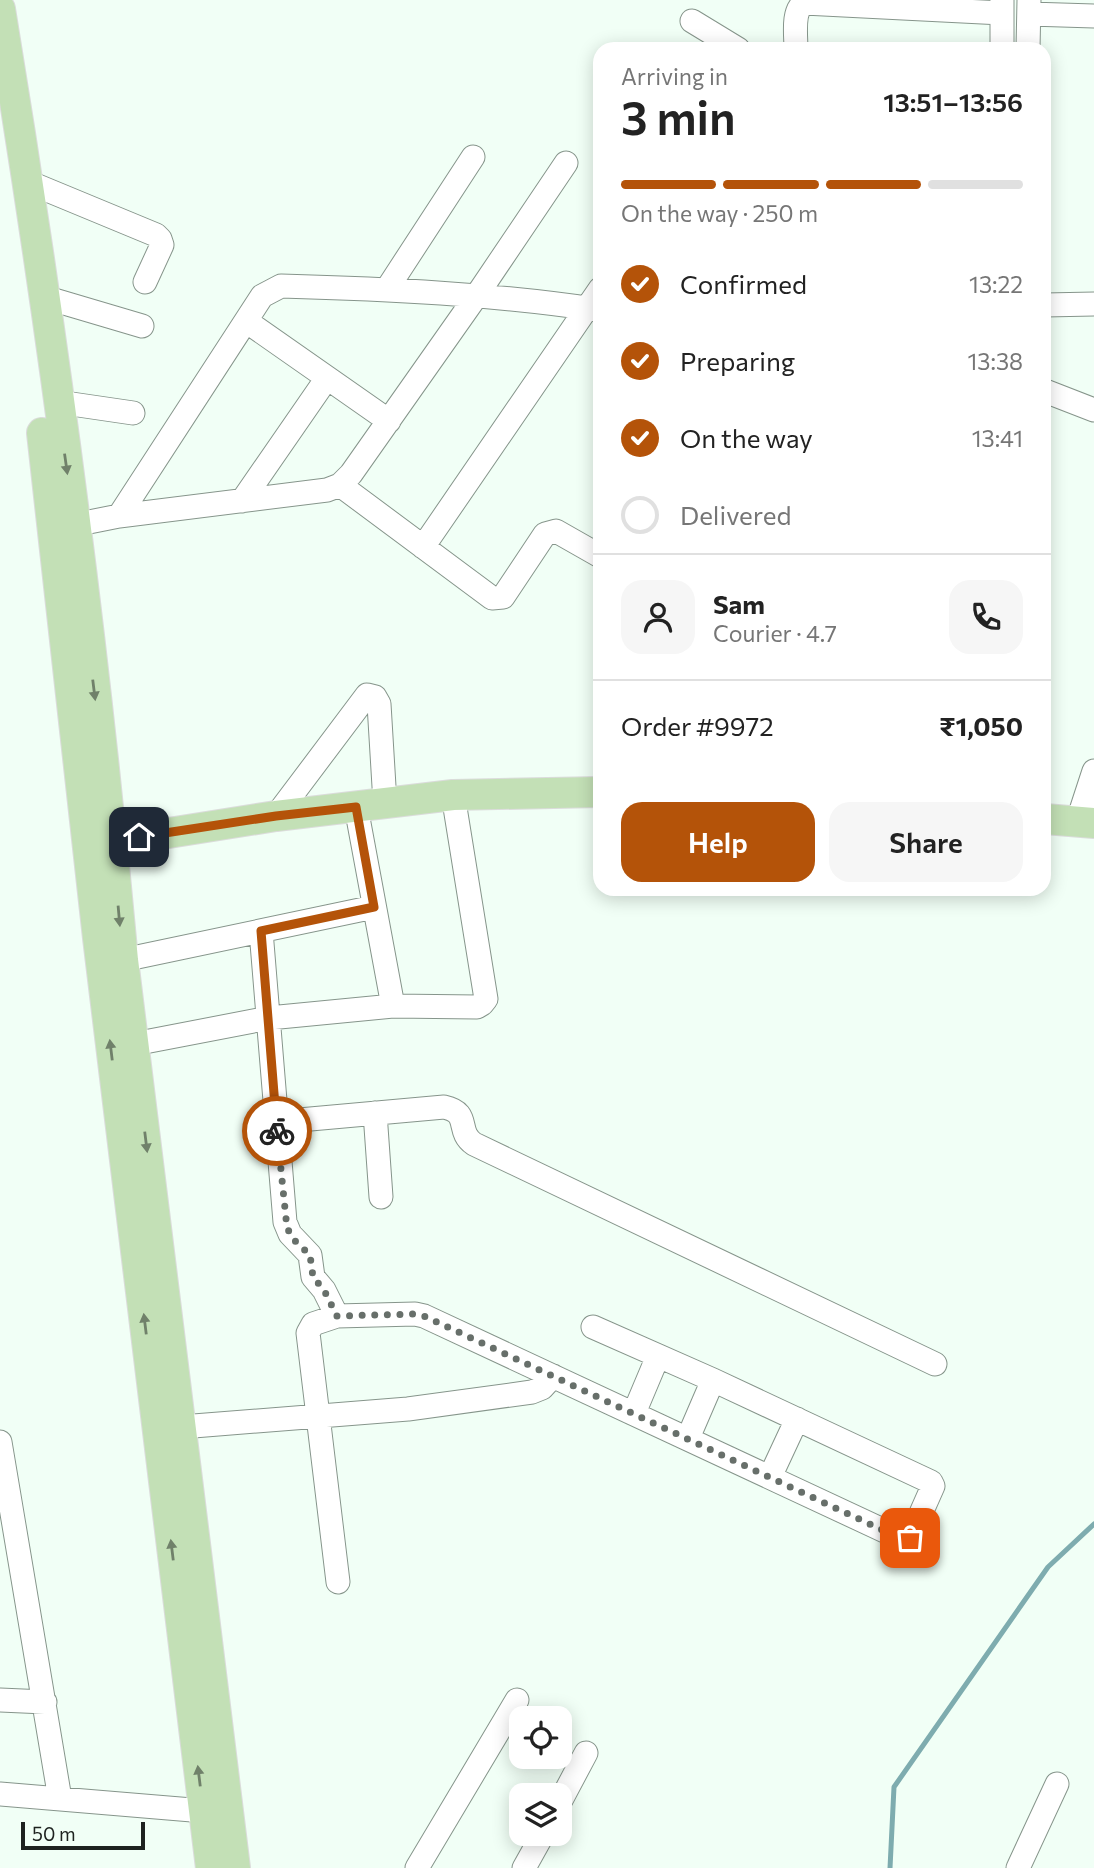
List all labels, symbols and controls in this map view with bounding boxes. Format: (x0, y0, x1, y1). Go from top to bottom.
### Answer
text: Arriving in (621, 62, 728, 90)
text: 13:51–13:56 (883, 86, 1023, 117)
text: 3 min (621, 88, 736, 144)
text: On the way · 250 m (621, 199, 818, 227)
icon: check (621, 265, 659, 303)
text: Confirmed (680, 268, 807, 299)
text: 13:22 (969, 270, 1023, 298)
icon: check (621, 342, 659, 380)
text: Preparing (680, 345, 795, 376)
text: 13:38 (968, 347, 1023, 375)
icon: check (621, 419, 659, 457)
text: On the way (680, 422, 813, 453)
text: 13:41 (972, 424, 1023, 452)
one-way arrow (61, 453, 72, 475)
text: Delivered (680, 499, 791, 530)
button: person (621, 580, 695, 654)
button: phone (949, 580, 1023, 654)
text: Sam (713, 588, 765, 619)
text: Courier · 4.7 (713, 619, 837, 647)
one-way arrow (89, 679, 100, 701)
text: Order #9972 (621, 710, 774, 741)
text: ₹1,050 (939, 710, 1023, 741)
button: Help (621, 802, 815, 882)
button: Share (829, 802, 1023, 882)
pin (109, 807, 169, 867)
icon: home (120, 818, 158, 856)
one-way arrow (114, 905, 125, 927)
one-way arrow (106, 1039, 117, 1061)
courier (242, 1096, 312, 1166)
icon: bike (258, 1112, 296, 1150)
one-way arrow (140, 1131, 151, 1153)
one-way arrow (139, 1313, 150, 1335)
pin (880, 1508, 940, 1568)
icon: bag (891, 1519, 929, 1557)
one-way arrow (166, 1539, 177, 1561)
map controls (509, 1706, 572, 1846)
button: locate (509, 1706, 572, 1769)
one-way arrow (194, 1765, 205, 1787)
button: layers (509, 1783, 572, 1846)
scale bar (21, 1819, 145, 1851)
text: 50 m (32, 1822, 76, 1845)

